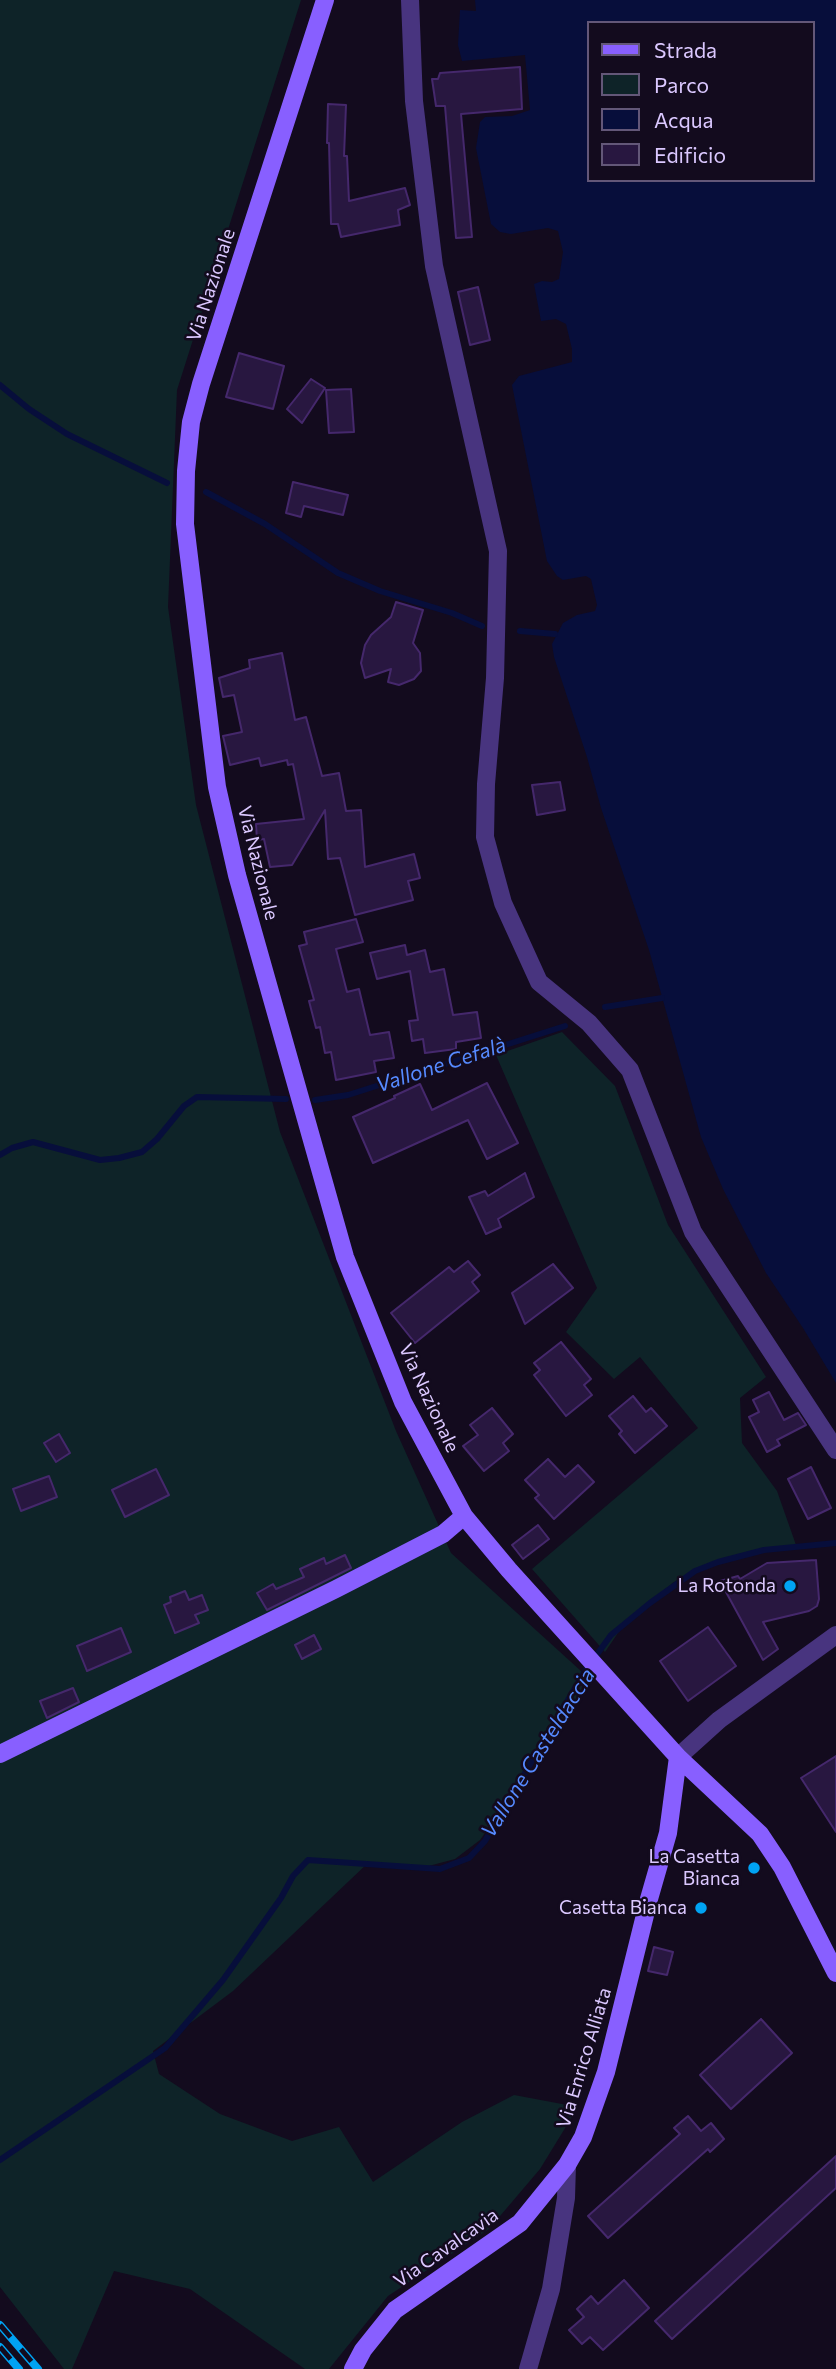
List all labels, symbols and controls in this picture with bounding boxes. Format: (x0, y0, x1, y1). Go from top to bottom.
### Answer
legend (588, 21, 815, 182)
text: Strada (654, 37, 717, 62)
text: Parco (654, 72, 709, 97)
text: Acqua (654, 107, 713, 132)
text: Edificio (654, 142, 726, 167)
street label: Via Nazionale (182, 226, 240, 344)
street label: Via Nazionale (233, 803, 283, 923)
water label: Vallone Cefalà (373, 1032, 509, 1098)
street label: Via Nazionale (394, 1340, 464, 1456)
place label: La Rotonda (677, 1575, 776, 1597)
marker: La Rotonda (782, 1578, 798, 1594)
water label: Vallone Casteldaccia (476, 1664, 600, 1842)
place label: La Casetta Bianca (649, 1846, 740, 1890)
marker: La Casetta Bianca (746, 1860, 762, 1876)
place label: Casetta Bianca (559, 1897, 687, 1919)
marker: Casetta Bianca (693, 1900, 709, 1916)
street label: Via Enrico Alliata (552, 1985, 616, 2131)
street label: Via Cavalcavia (389, 2204, 503, 2292)

